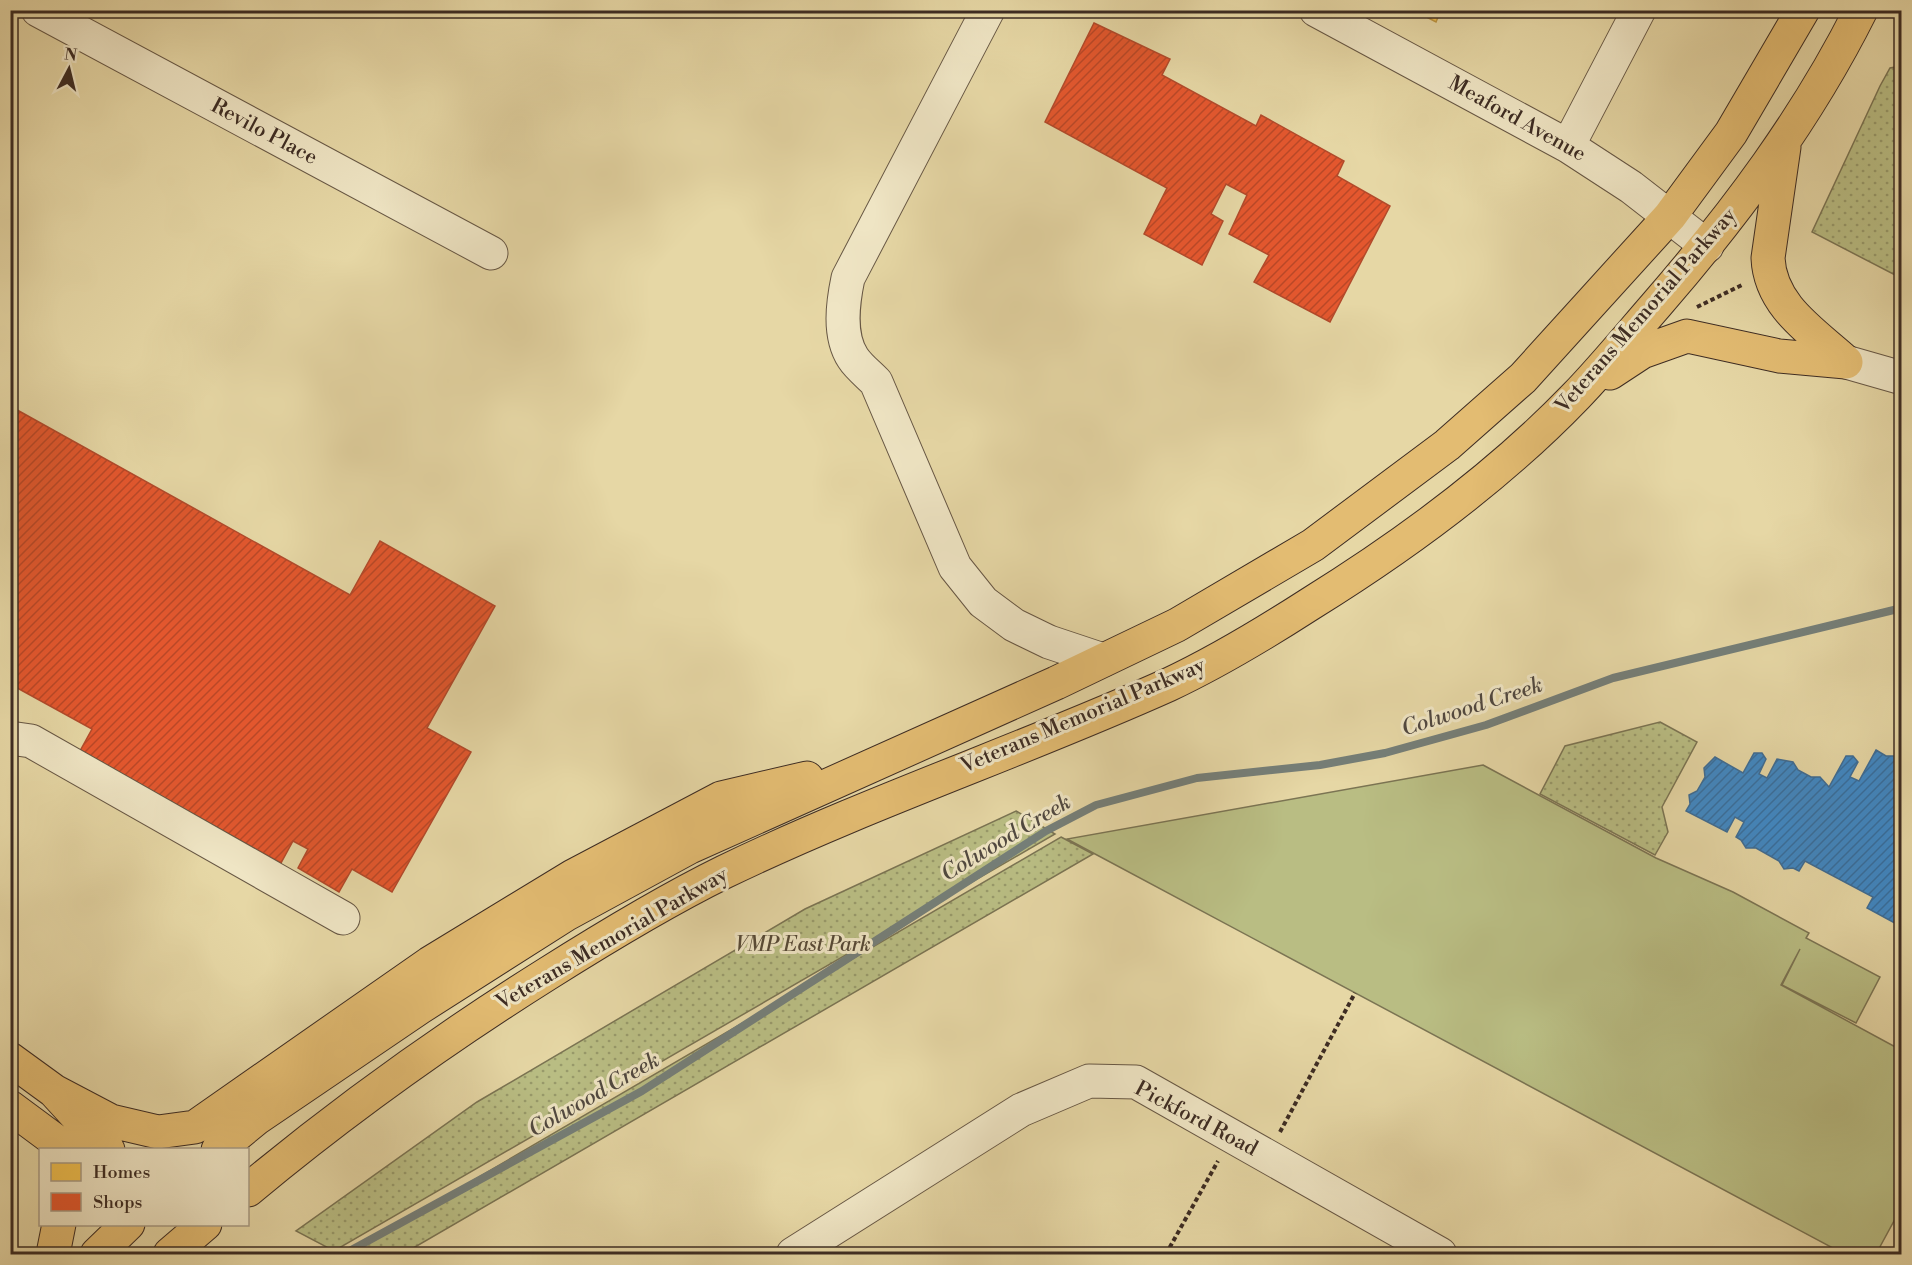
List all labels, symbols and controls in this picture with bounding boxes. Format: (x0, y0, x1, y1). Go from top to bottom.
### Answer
north arrow (39, 39, 99, 99)
text: N (63, 44, 79, 66)
street label: Meaford Avenue (1444, 71, 1590, 167)
street label: Revilo Place (206, 93, 322, 171)
street label: Veterans Memorial Parkway (1549, 203, 1743, 420)
street label: Veterans Memorial Parkway (956, 652, 1210, 780)
water label: Colwood Creek (1398, 671, 1546, 743)
water label: Colwood Creek (936, 789, 1076, 887)
street label: Veterans Memorial Parkway (491, 862, 733, 1017)
park label: VMP East Park (735, 932, 871, 958)
water label: Colwood Creek (524, 1047, 664, 1143)
street label: Pickford Road (1130, 1076, 1262, 1162)
legend (39, 1148, 249, 1226)
text: Homes (93, 1161, 150, 1184)
text: Shops (93, 1191, 143, 1214)

